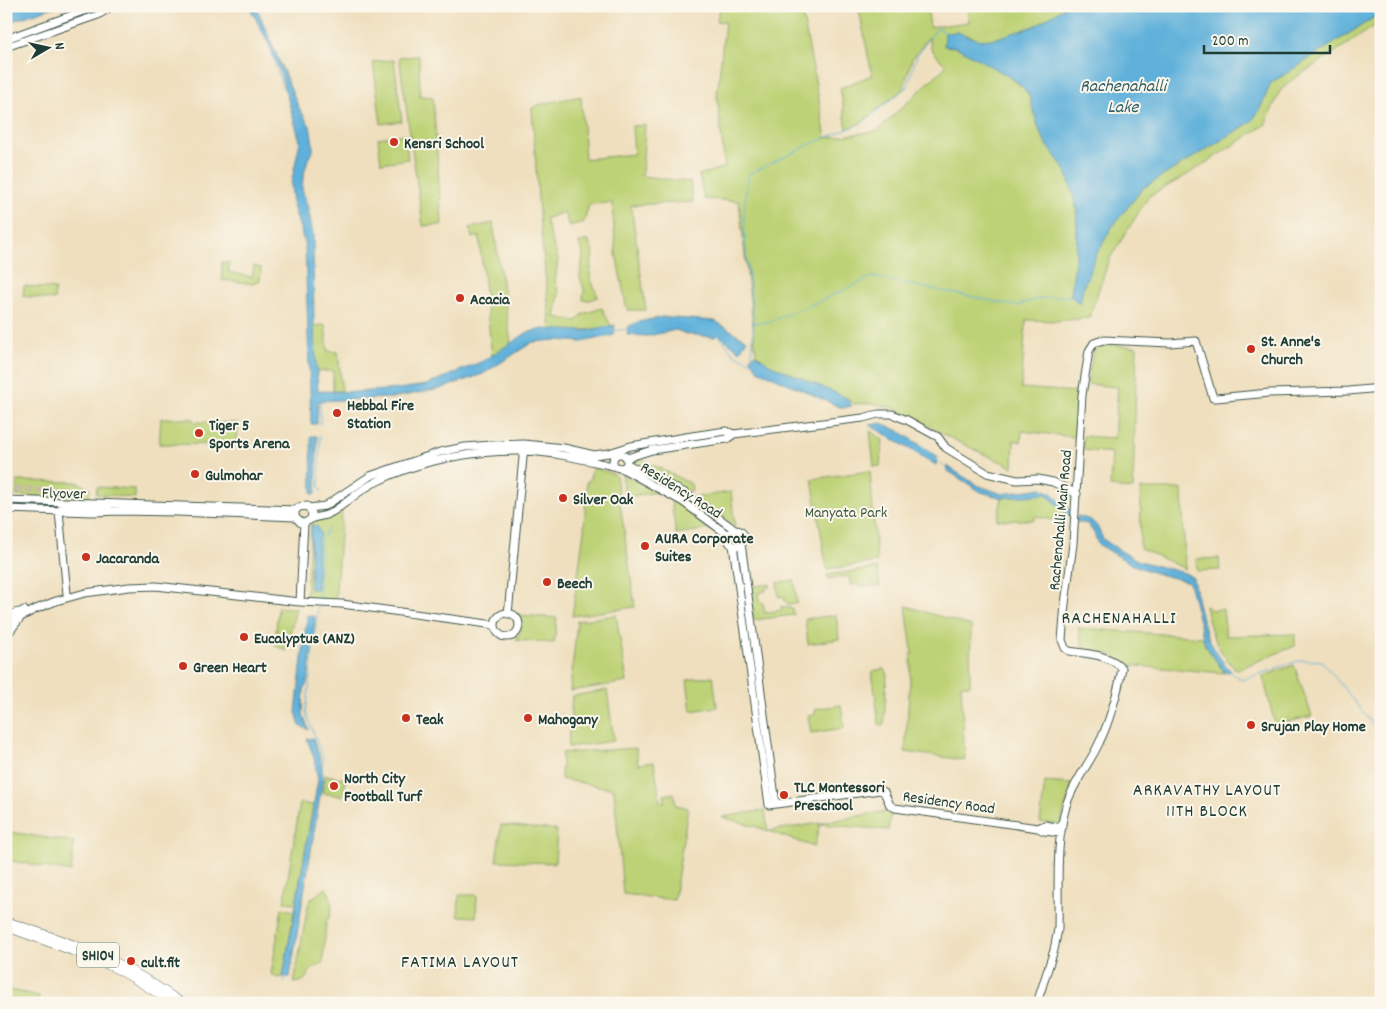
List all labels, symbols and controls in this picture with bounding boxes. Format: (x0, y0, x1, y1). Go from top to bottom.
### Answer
north arrow (22, 22, 72, 72)
scale bar (1204, 22, 1331, 54)
text: 200 m (1212, 31, 1249, 53)
text: N (48, 41, 69, 51)
water label: Rachenahalli Lake (1080, 75, 1169, 121)
place label: Kensri School (404, 133, 484, 156)
marker: Kensri School (388, 136, 400, 148)
place label: Acacia (470, 289, 511, 312)
marker: Acacia (454, 292, 466, 304)
place label: St. Anne's Church (1261, 331, 1321, 372)
marker: St. Anne's Church (1245, 343, 1257, 355)
place label: Hebbal Fire Station (347, 395, 414, 436)
marker: Hebbal Fire Station (331, 407, 343, 419)
place label: Tiger 5 Sports Arena (209, 415, 291, 456)
marker: Tiger 5 Sports Arena (193, 427, 205, 439)
street label: Rachenahalli Main Road (1044, 449, 1079, 591)
street label: Residency Road (635, 457, 726, 525)
place label: Gulmohar (205, 465, 264, 488)
marker: Gulmohar (189, 468, 201, 480)
street label: Flyover (42, 483, 86, 506)
place label: Silver Oak (573, 489, 634, 512)
marker: Silver Oak (557, 492, 569, 504)
park label: Manyata Park (805, 502, 887, 525)
place label: AURA Corporate Suites (655, 528, 753, 569)
marker: AURA Corporate Suites (639, 540, 651, 552)
place label: Jacaranda (96, 548, 161, 571)
marker: Jacaranda (80, 551, 92, 563)
place label: Beech (557, 573, 592, 596)
marker: Beech (541, 576, 553, 588)
district label: RACHENAHALLI (1062, 607, 1176, 632)
place label: Eucalyptus (ANZ) (254, 628, 355, 651)
marker: Eucalyptus (ANZ) (238, 631, 250, 643)
place label: Green Heart (193, 657, 267, 680)
marker: Green Heart (177, 660, 189, 672)
place label: Teak (416, 709, 444, 732)
place label: Mahogany (538, 709, 599, 732)
marker: Teak (400, 712, 412, 724)
marker: Mahogany (522, 712, 534, 724)
place label: Srujan Play Home (1261, 716, 1366, 739)
marker: Srujan Play Home (1245, 719, 1257, 731)
place label: North City Football Turf (344, 768, 423, 809)
place label: TLC Montessori Preschool (794, 777, 885, 818)
district label: ARKAVATHY LAYOUT 11TH BLOCK (1133, 779, 1281, 825)
marker: North City Football Turf (328, 780, 340, 792)
street label: Residency Road (901, 786, 996, 821)
marker: TLC Montessori Preschool (778, 789, 790, 801)
road number: SH104 (77, 942, 119, 968)
district label: FATIMA LAYOUT (401, 951, 519, 976)
place label: cult.fit (141, 952, 180, 975)
marker: cult.fit (125, 955, 137, 967)

